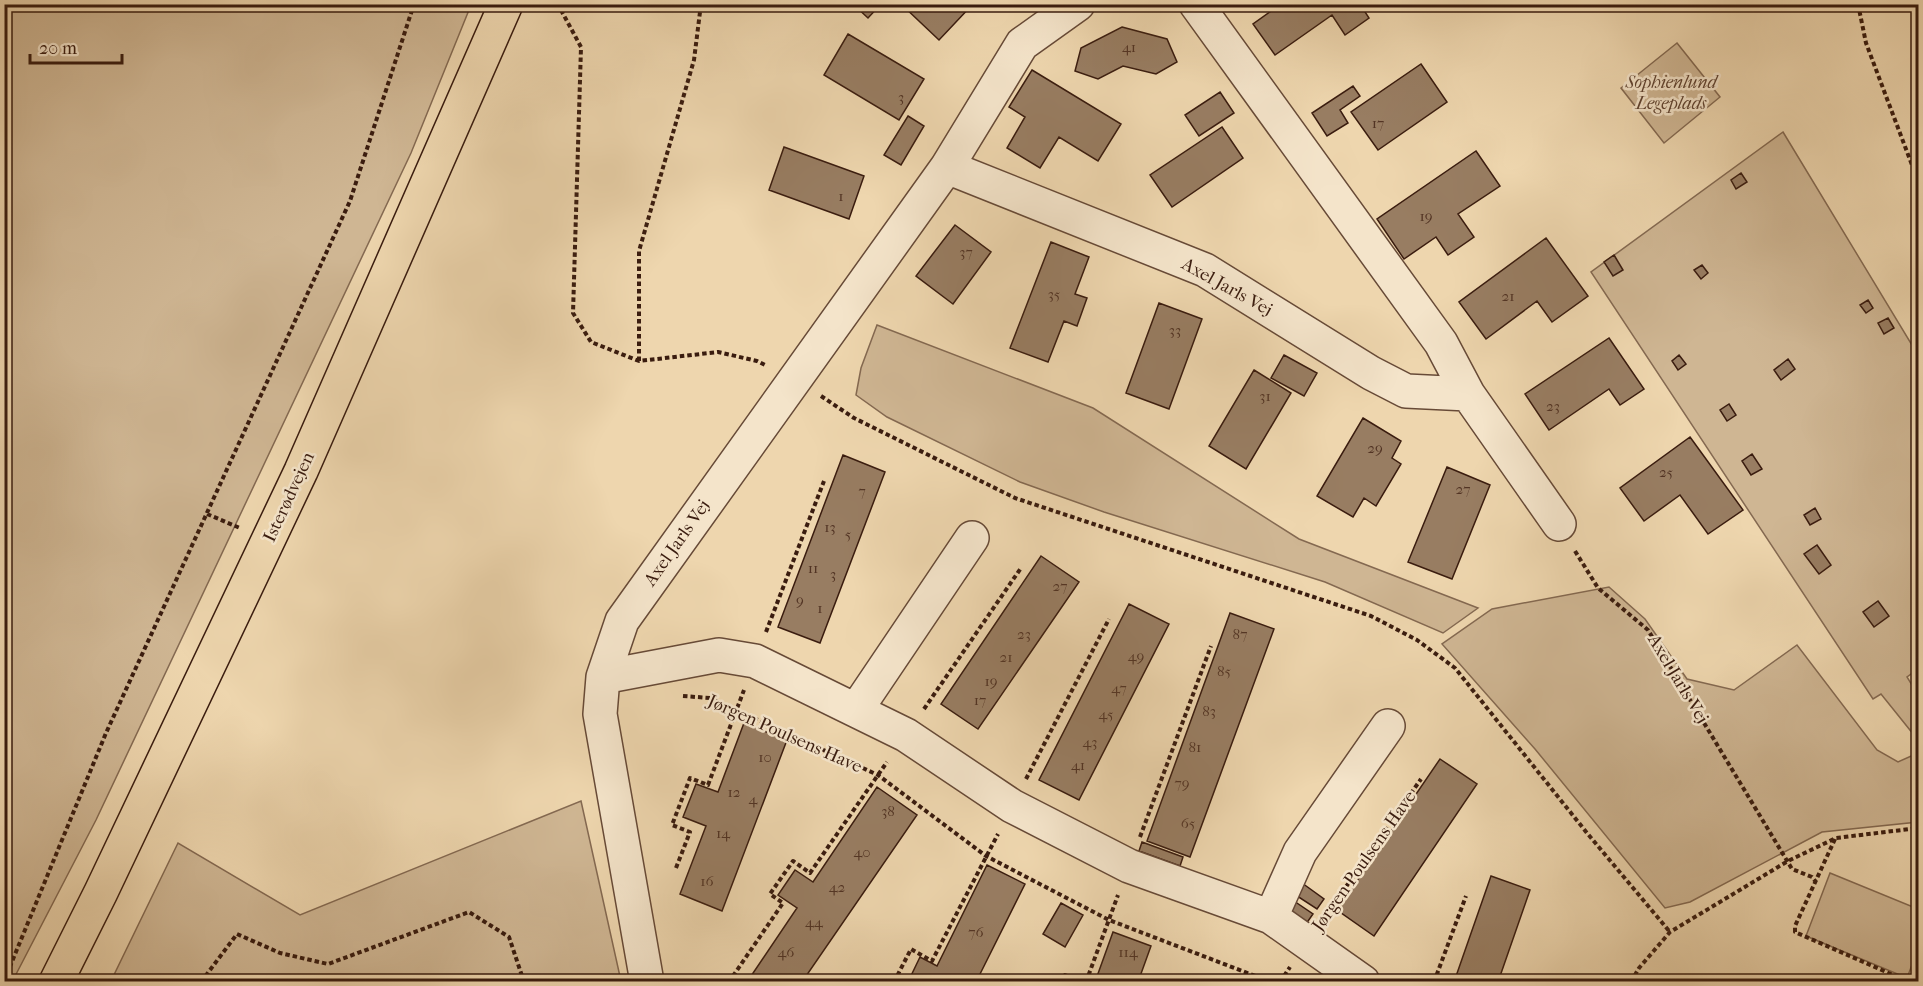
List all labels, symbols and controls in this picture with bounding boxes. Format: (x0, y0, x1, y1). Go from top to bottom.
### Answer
scale bar (30, 27, 122, 65)
text: 20 m (39, 38, 77, 59)
house number: 41 (1122, 38, 1136, 56)
park label: Sophienlund Legeplads (1624, 72, 1719, 114)
house number: 3 (898, 88, 904, 106)
house number: 17 (1372, 114, 1384, 132)
house number: 1 (838, 187, 844, 205)
house number: 19 (1419, 207, 1433, 225)
house number: 37 (959, 243, 973, 261)
street label: Axel Jarls Vej (1177, 253, 1276, 320)
house number: 35 (1048, 285, 1060, 303)
house number: 21 (1501, 287, 1515, 305)
house number: 33 (1169, 321, 1181, 339)
house number: 31 (1259, 387, 1271, 405)
house number: 23 (1546, 397, 1560, 415)
house number: 29 (1367, 439, 1383, 457)
street label: Isterødvejen (259, 448, 319, 545)
house number: 25 (1659, 463, 1673, 481)
house number: 27 (1456, 480, 1470, 498)
house number: 7 (858, 482, 866, 500)
street label: Axel Jarls Vej (639, 496, 714, 591)
house number: 13 (824, 518, 836, 536)
house number: 5 (845, 525, 851, 543)
house number: 11 (808, 559, 818, 577)
house number: 3 (830, 565, 836, 583)
house number: 27 (1053, 577, 1067, 595)
house number: 9 (796, 591, 804, 609)
house number: 1 (817, 599, 823, 617)
house number: 23 (1017, 625, 1031, 643)
house number: 87 (1233, 625, 1247, 643)
street label: Axel Jarls Vej (1643, 630, 1713, 727)
house number: 49 (1128, 647, 1144, 665)
house number: 21 (999, 648, 1013, 666)
house number: 85 (1217, 662, 1231, 680)
house number: 19 (984, 672, 998, 690)
house number: 47 (1111, 679, 1127, 697)
street label: Jørgen Poulsens Have (703, 690, 866, 778)
house number: 17 (974, 691, 986, 709)
house number: 83 (1202, 702, 1216, 720)
house number: 45 (1099, 705, 1113, 723)
house number: 43 (1082, 733, 1098, 751)
house number: 81 (1189, 738, 1201, 756)
house number: 10 (758, 748, 772, 766)
house number: 41 (1071, 756, 1085, 774)
house number: 79 (1174, 774, 1190, 792)
house number: 12 (727, 783, 741, 801)
street label: Jørgen Poulsens Have (1306, 787, 1420, 937)
house number: 4 (749, 790, 759, 808)
house number: 38 (881, 802, 895, 820)
house number: 65 (1181, 814, 1195, 832)
house number: 14 (716, 824, 731, 842)
house number: 40 (853, 843, 871, 861)
house number: 16 (700, 872, 715, 890)
house number: 42 (829, 878, 846, 896)
house number: 44 (805, 913, 824, 931)
house number: 76 (968, 923, 985, 941)
house number: 46 (778, 943, 795, 961)
house number: 114 (1118, 943, 1139, 961)

